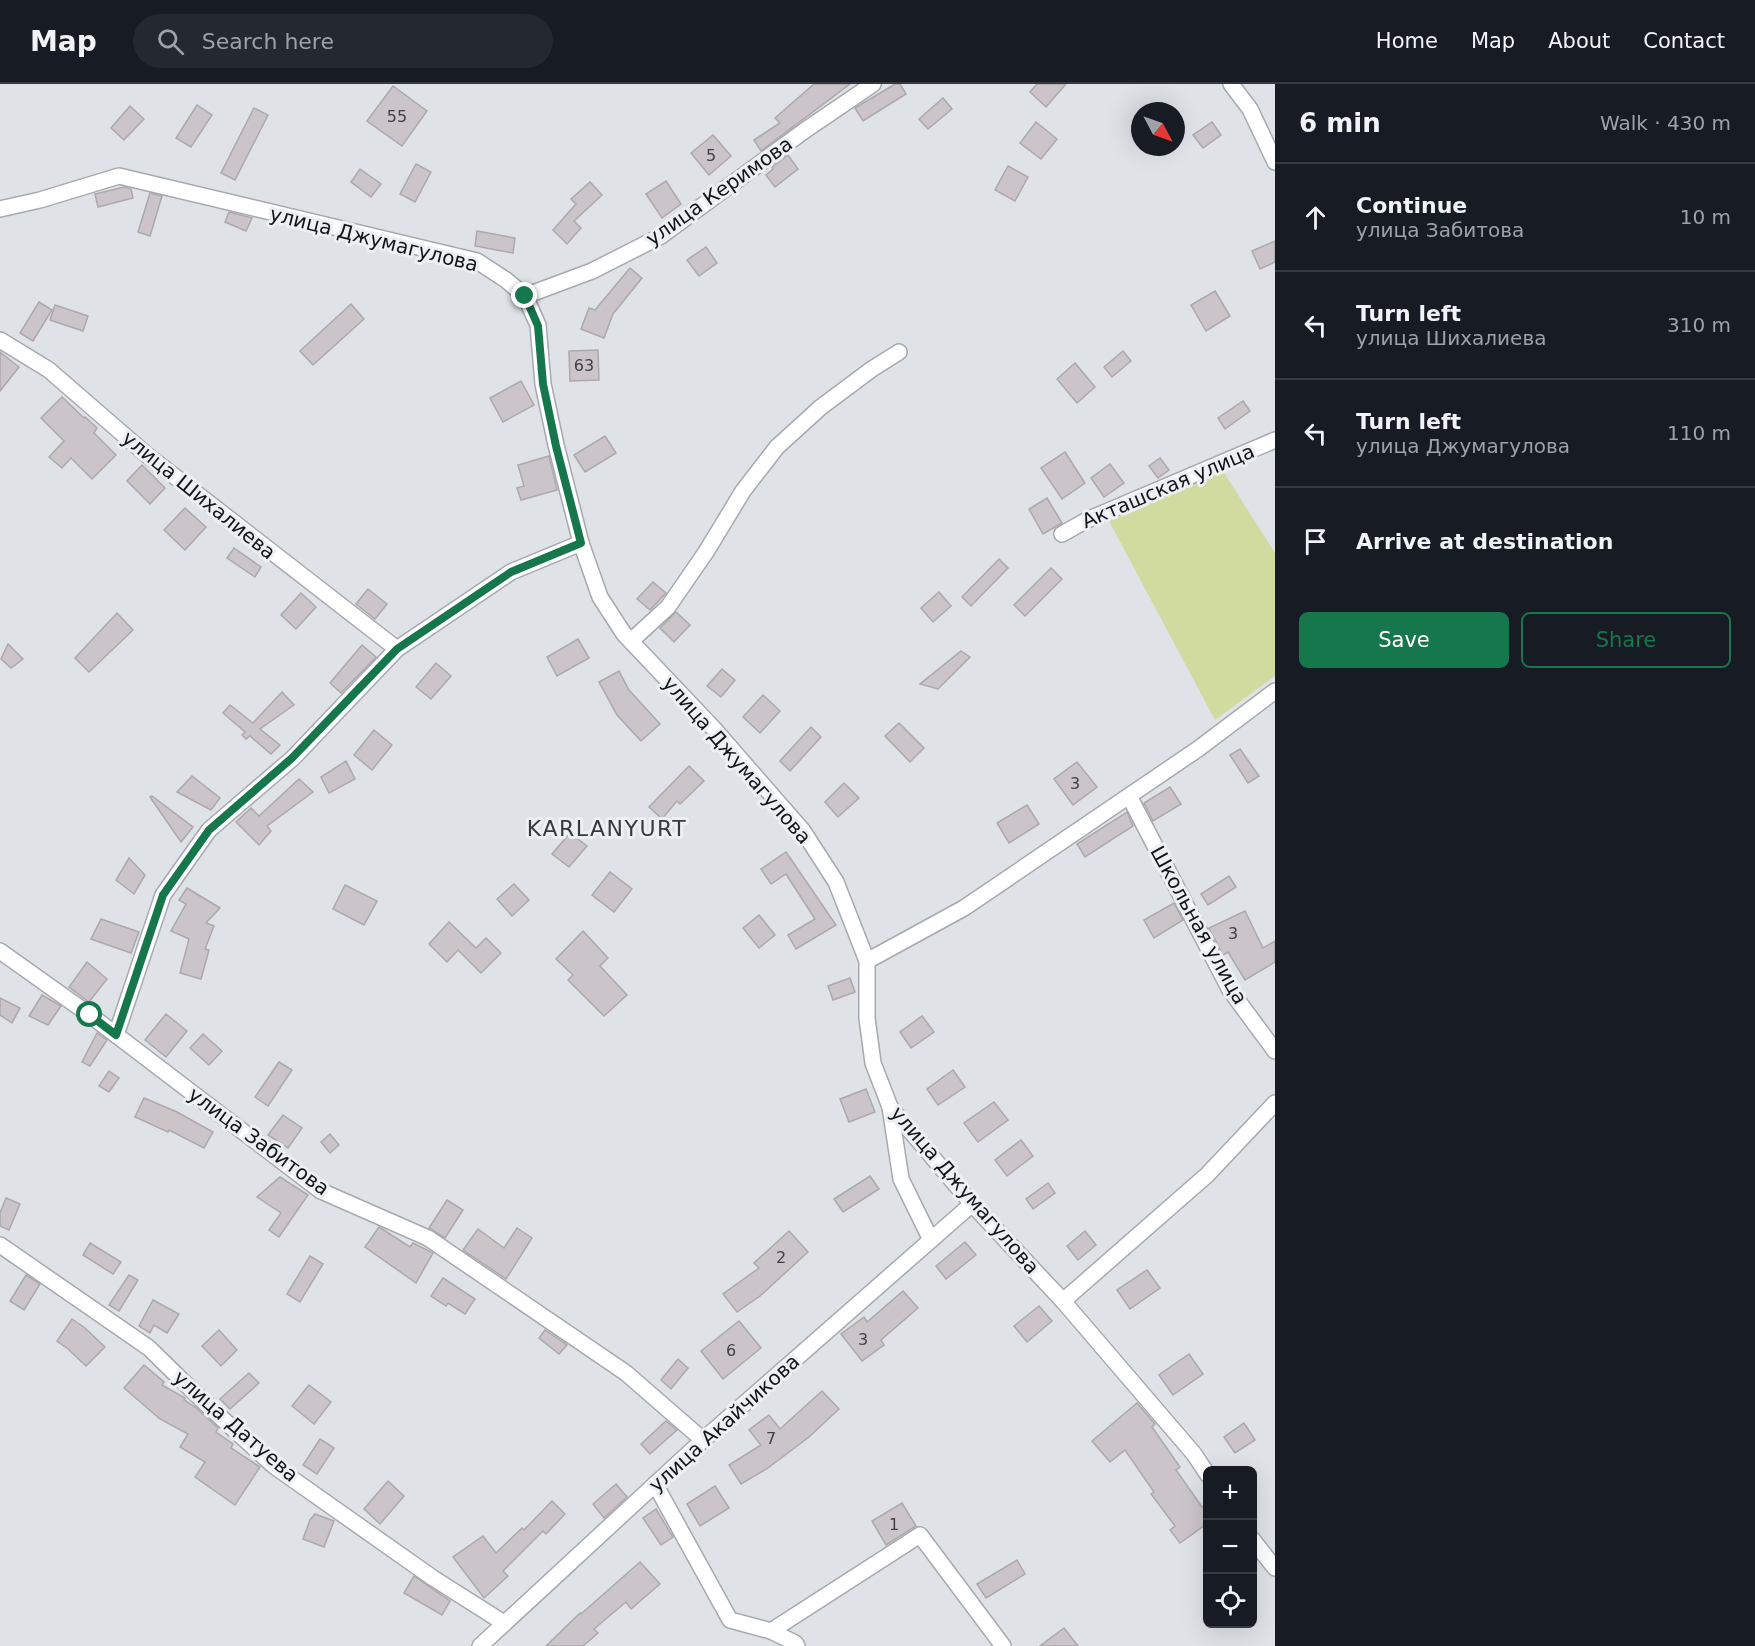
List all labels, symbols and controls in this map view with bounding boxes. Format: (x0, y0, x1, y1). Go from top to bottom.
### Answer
search box (133, 14, 553, 68)
text: Map (30, 25, 97, 58)
icon: search (154, 25, 187, 58)
text: Search here (202, 29, 334, 54)
text: Home (1376, 29, 1438, 53)
text: Map (1471, 29, 1515, 53)
text: About (1548, 29, 1610, 53)
text: Contact (1643, 29, 1725, 53)
north arrow (1131, 102, 1185, 156)
house number: 55 (387, 107, 407, 126)
text: 6 min (1299, 108, 1381, 138)
text: Walk · 430 m (1600, 111, 1731, 135)
street label: улица Керимова (641, 131, 797, 251)
house number: 5 (706, 146, 716, 165)
text: Continue (1356, 193, 1467, 218)
street label: улица Джумагулова (267, 201, 481, 277)
icon: ahead (1299, 201, 1332, 234)
text: 10 m (1680, 205, 1731, 229)
text: улица Забитова (1356, 218, 1524, 242)
route end (511, 282, 537, 308)
text: Turn left (1356, 301, 1461, 326)
icon: left (1299, 309, 1332, 342)
text: 310 m (1667, 313, 1731, 337)
text: улица Шихалиева (1356, 326, 1546, 350)
house number: 63 (574, 356, 594, 375)
text: Turn left (1356, 409, 1461, 434)
icon: left (1299, 417, 1332, 450)
text: 110 m (1667, 421, 1731, 445)
street label: улица Шихалиева (117, 426, 281, 564)
text: улица Джумагулова (1356, 434, 1570, 458)
street label: Акташская улица (1078, 439, 1258, 533)
icon: arrive (1299, 525, 1332, 558)
text: Arrive at destination (1356, 529, 1613, 554)
button: Save (1299, 612, 1509, 668)
button: Share (1521, 612, 1731, 668)
street label: улица Джумагулова (658, 671, 816, 849)
house number: 3 (1070, 774, 1080, 793)
district label: KARLANYURT (527, 816, 687, 841)
street label: Школьная улица (1145, 842, 1253, 1008)
house number: 3 (1228, 924, 1238, 943)
route start (76, 1001, 102, 1027)
street label: улица Забитова (184, 1082, 334, 1200)
street label: улица Джумагулова (886, 1101, 1044, 1279)
house number: 2 (776, 1248, 786, 1267)
house number: 3 (858, 1330, 868, 1349)
house number: 6 (726, 1341, 736, 1360)
street label: улица Акайчикова (644, 1349, 804, 1497)
street label: улица Датуева (169, 1365, 303, 1487)
house number: 7 (766, 1429, 776, 1448)
map controls (1203, 1466, 1257, 1628)
button: + (1203, 1466, 1257, 1520)
house number: 1 (889, 1515, 899, 1534)
button: − (1203, 1520, 1257, 1574)
button: locate (1203, 1574, 1257, 1628)

